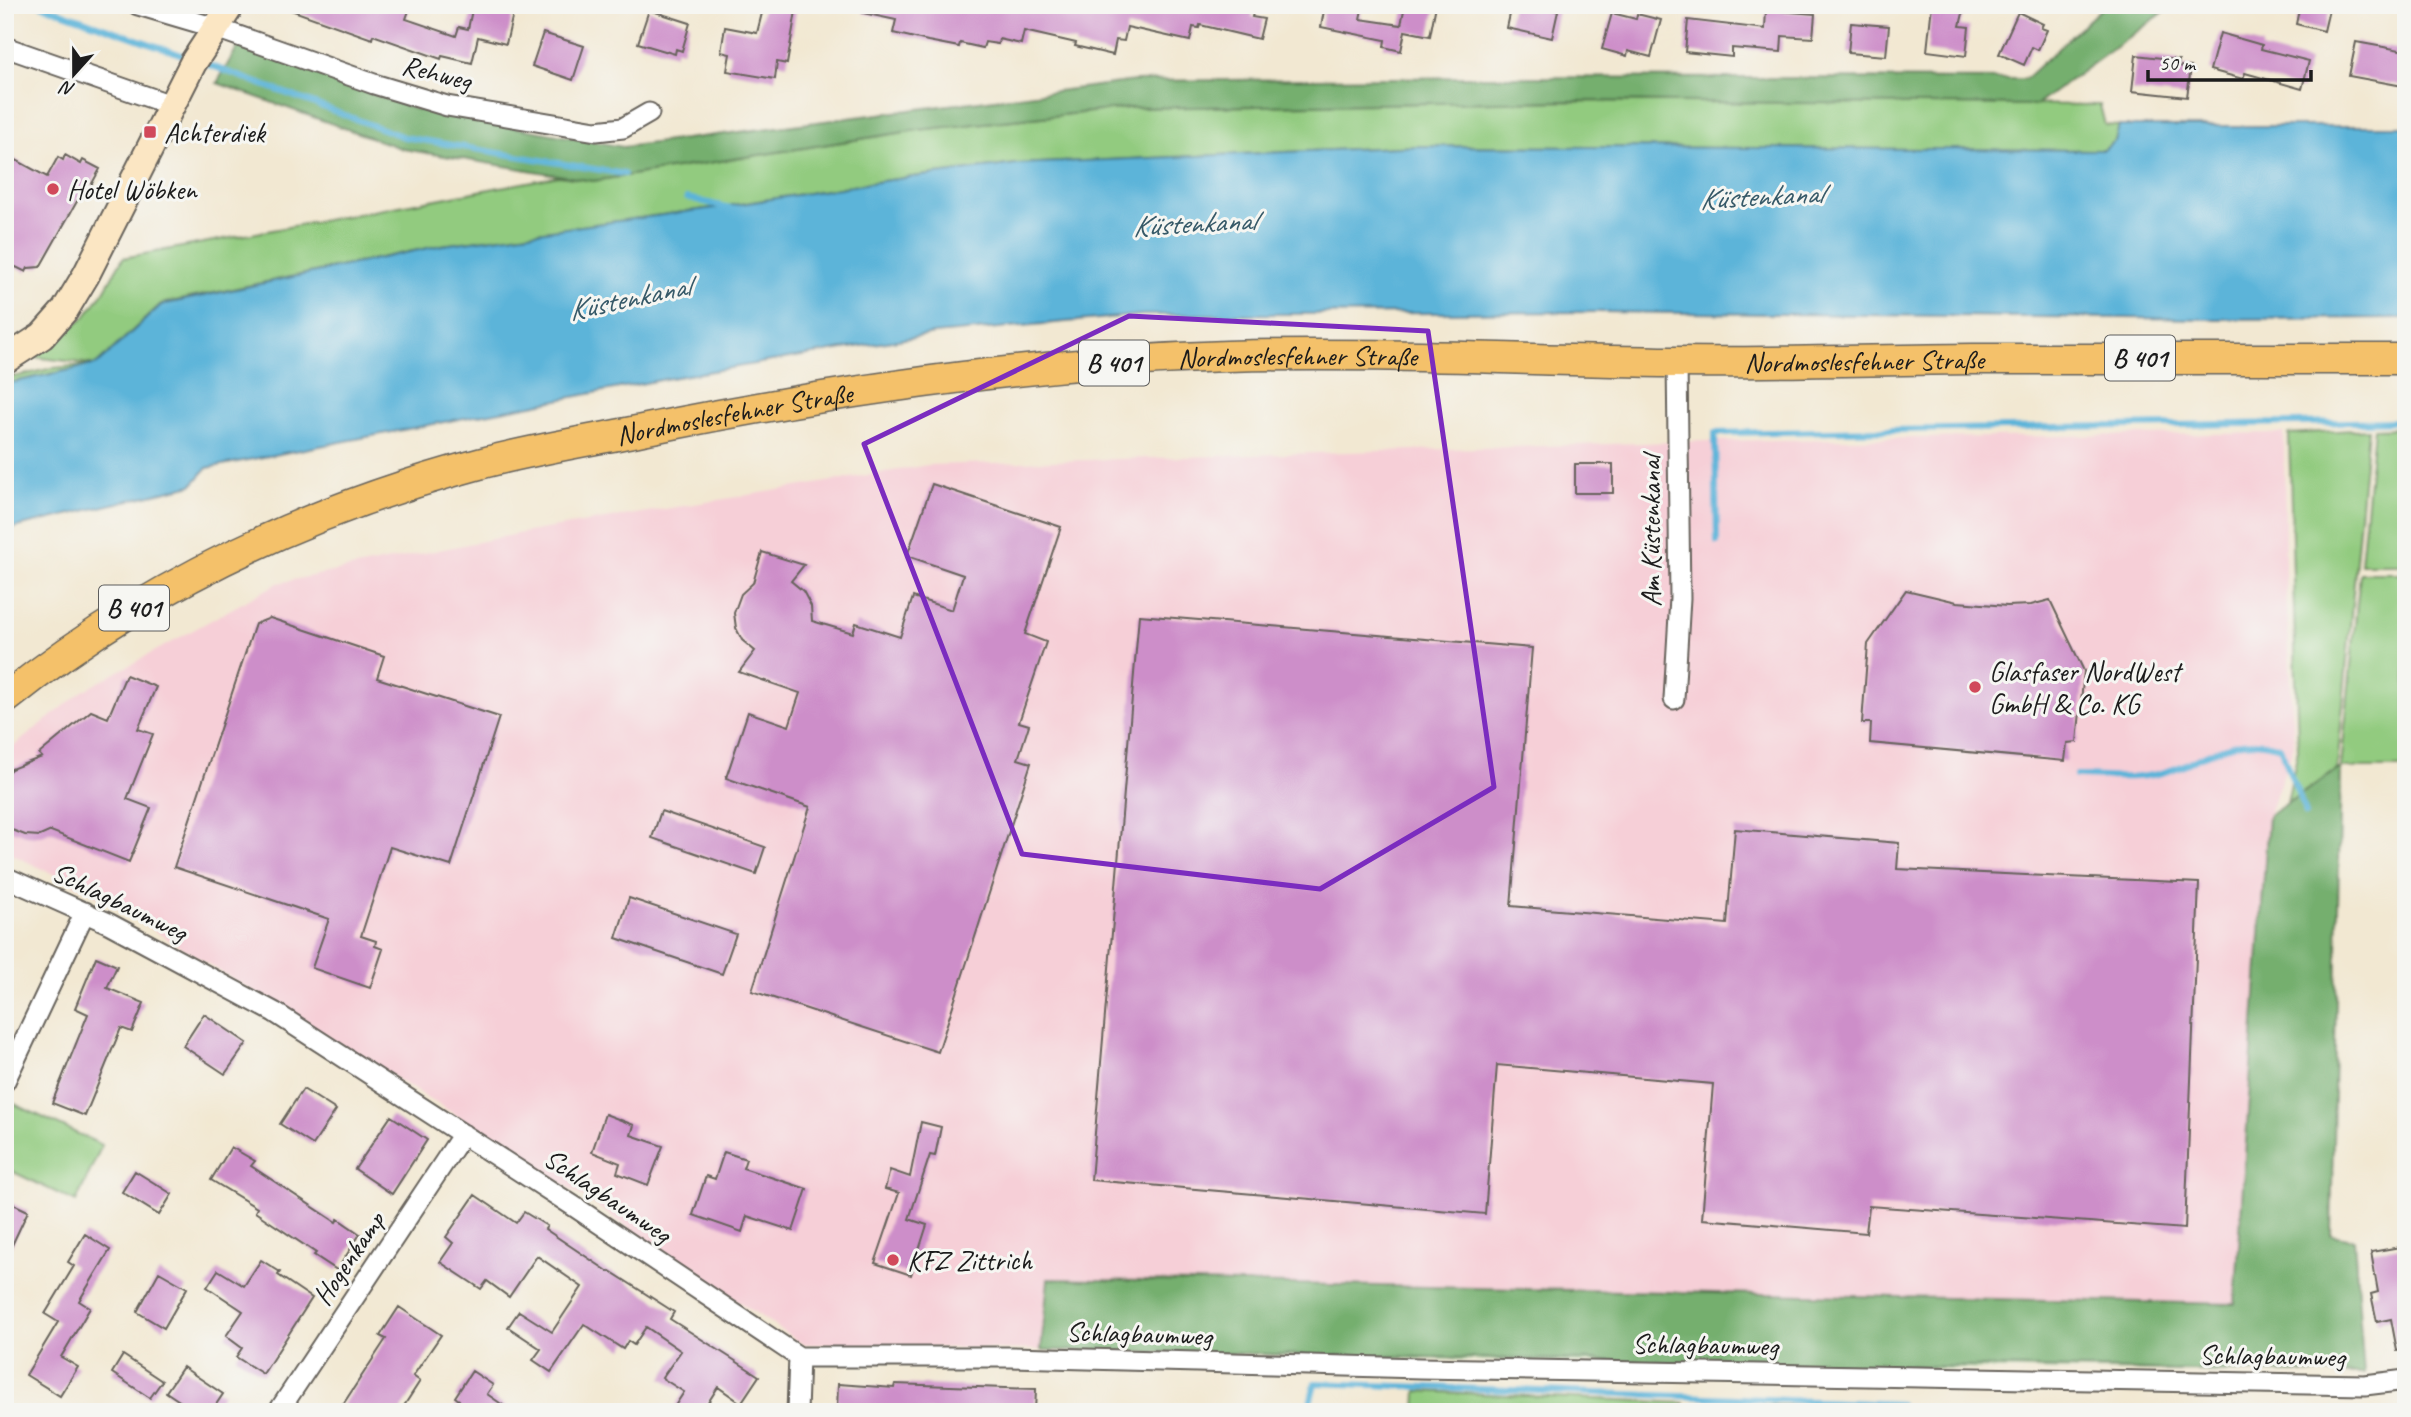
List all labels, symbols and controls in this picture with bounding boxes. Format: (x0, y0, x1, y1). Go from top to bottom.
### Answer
north arrow (38, 38, 108, 108)
scale bar (2148, 38, 2311, 82)
street label: Rehweg (399, 47, 477, 98)
text: 50 m (2159, 50, 2197, 76)
text: N (55, 74, 78, 102)
place label: Achterdiek (164, 115, 266, 150)
marker: Achterdiek (142, 124, 158, 140)
place label: Hotel Wöbken (67, 172, 198, 207)
water label: Küstenkanal (1698, 173, 1833, 218)
marker: Hotel Wöbken (45, 181, 61, 197)
water label: Küstenkanal (1131, 200, 1266, 245)
water label: Küstenkanal (565, 265, 703, 329)
road number: B 401 (2105, 336, 2175, 380)
street label: Nordmoslesfehner Straße (1177, 338, 1419, 376)
road number: B 401 (1079, 340, 1149, 386)
street label: Nordmoslesfehner Straße (1744, 342, 1986, 380)
street label: Nordmoslesfehner Straße (613, 375, 857, 453)
street label: Am Küstenkanal (1633, 450, 1668, 607)
road number: B 401 (99, 586, 169, 630)
place label: Glasfaser NordWest GmbH & Co. KG (1989, 654, 2184, 721)
marker: Glasfaser NordWest GmbH & Co. KG (1967, 679, 1983, 695)
street label: Schlagbaumweg (47, 854, 195, 950)
street label: Schlagbaumweg (538, 1140, 680, 1252)
street label: Hogenkamp (304, 1204, 393, 1312)
place label: KFZ Zittrich (907, 1243, 1033, 1278)
marker: KFZ Zittrich (885, 1252, 901, 1268)
street label: Schlagbaumweg (1066, 1313, 1214, 1354)
street label: Schlagbaumweg (1632, 1326, 1780, 1363)
street label: Schlagbaumweg (2199, 1337, 2347, 1374)

